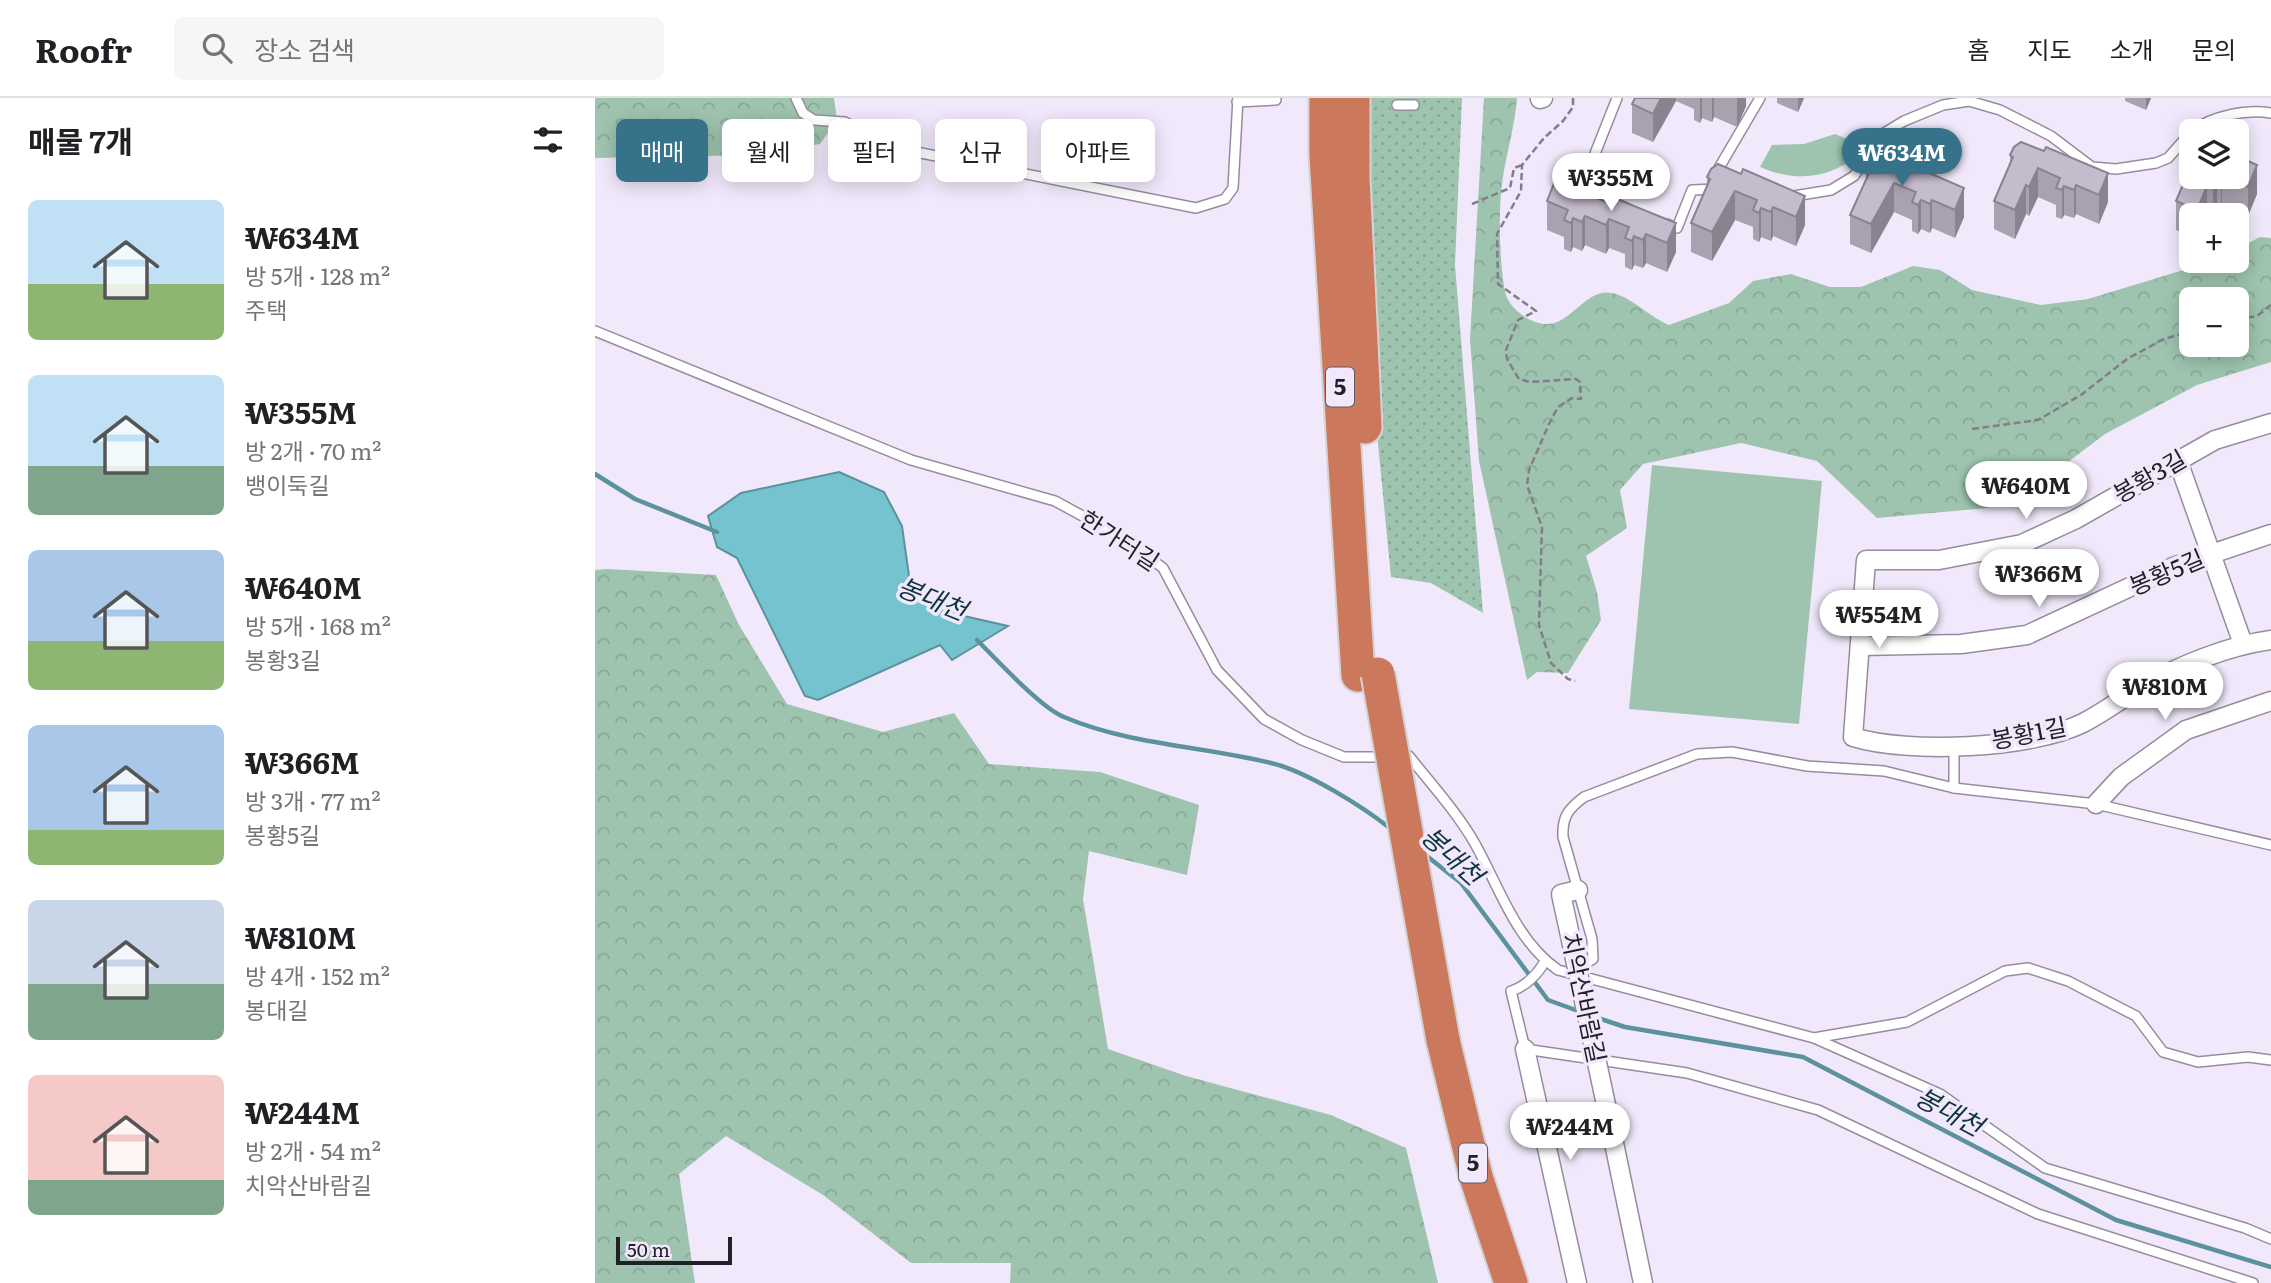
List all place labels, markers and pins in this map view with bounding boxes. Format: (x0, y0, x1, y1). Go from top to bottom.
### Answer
pin: ₩634M (1853, 129, 1951, 188)
pin: ₩355M (1562, 153, 1660, 213)
pin: ₩640M (1977, 462, 2075, 521)
pin: ₩366M (1990, 550, 2088, 609)
pin: ₩554M (1830, 590, 1928, 650)
pin: ₩810M (2116, 662, 2214, 722)
pin: ₩244M (1521, 1102, 1619, 1162)

